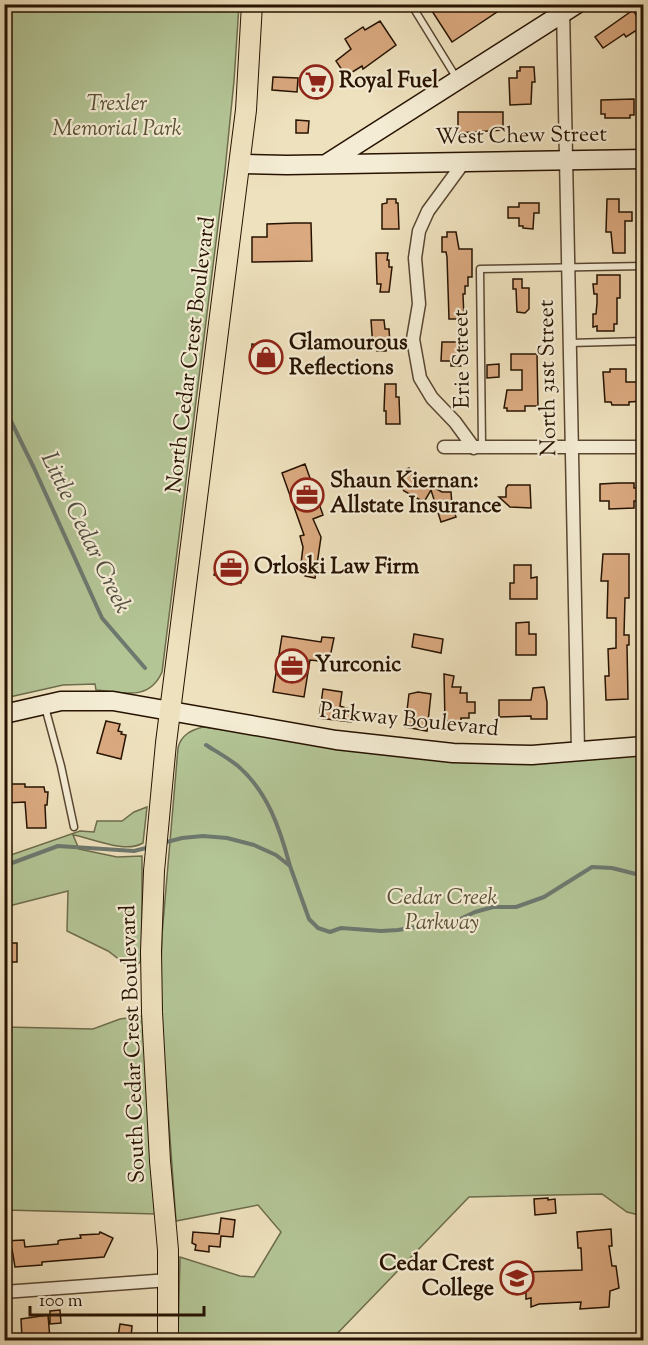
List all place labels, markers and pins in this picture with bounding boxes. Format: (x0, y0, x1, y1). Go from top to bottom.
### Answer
supermarket icon: Royal Fuel (298, 64, 334, 100)
place label: Royal Fuel (339, 66, 439, 98)
place label: Glamourous Reflections (289, 328, 408, 385)
shop icon: Glamourous Reflections (248, 339, 284, 375)
place label: Shaun Kiernan: Allstate Insurance (330, 466, 502, 523)
office icon: Shaun Kiernan: Allstate Insurance (289, 477, 325, 513)
office icon: Orloski Law Firm (213, 550, 249, 586)
place label: Orloski Law Firm (254, 552, 420, 584)
office icon: Yurconic (274, 648, 310, 684)
place label: Yurconic (315, 650, 401, 682)
place label: Cedar Crest College (379, 1249, 494, 1306)
school or university icon: Cedar Crest College (499, 1260, 535, 1296)

